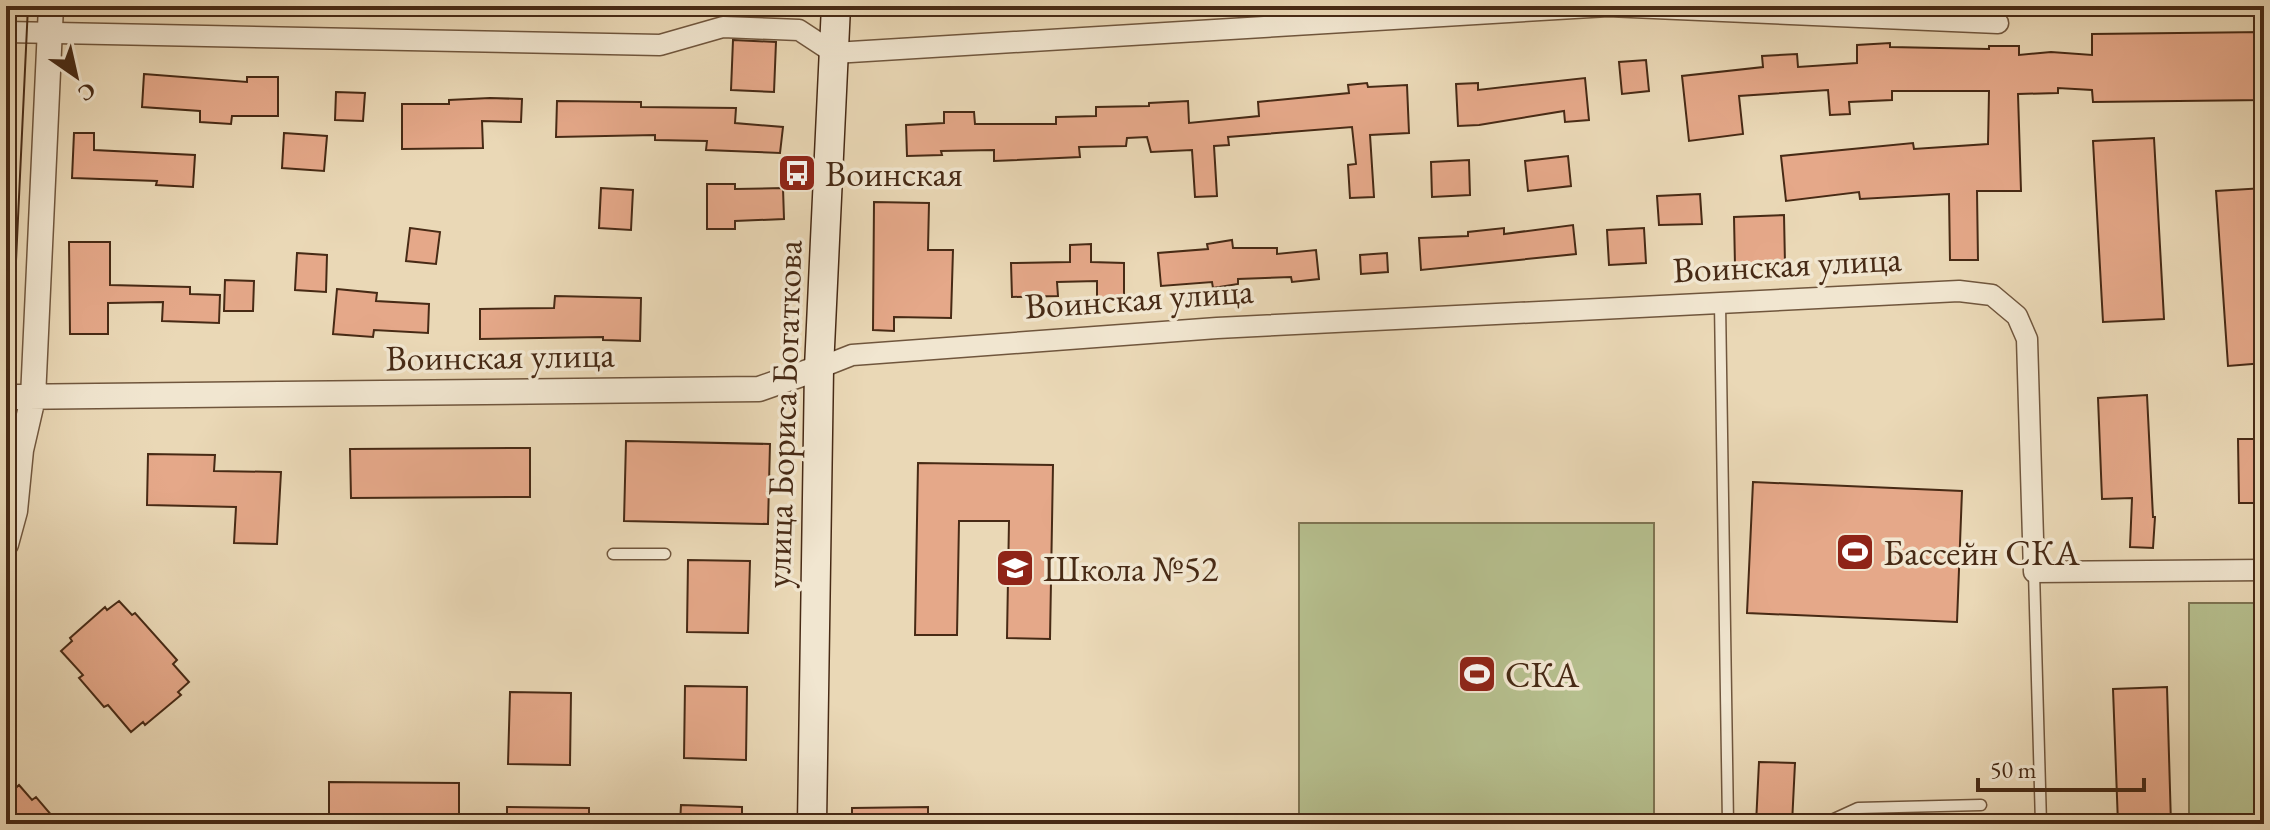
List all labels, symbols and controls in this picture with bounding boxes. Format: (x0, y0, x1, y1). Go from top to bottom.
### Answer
north arrow (36, 36, 116, 116)
text: С (72, 76, 101, 109)
place label: Воинская (825, 150, 963, 197)
bus stop icon: Воинская (776, 152, 818, 194)
street label: Воинская улица (1671, 235, 1903, 293)
street label: улица Бориса Богаткова (753, 238, 813, 589)
street label: Воинская улица (1023, 267, 1256, 329)
street label: Воинская улица (385, 330, 616, 381)
place label: Бассейн СКА (1883, 529, 2081, 576)
sports icon: Бассейн СКА (1834, 531, 1876, 573)
place label: Школа №52 (1043, 545, 1218, 592)
school or university icon: Школа №52 (994, 547, 1036, 589)
place label: СКА (1505, 651, 1580, 698)
sports icon: СКА (1456, 653, 1498, 695)
scale bar (1978, 742, 2144, 792)
text: 50 m (1990, 754, 2037, 785)

